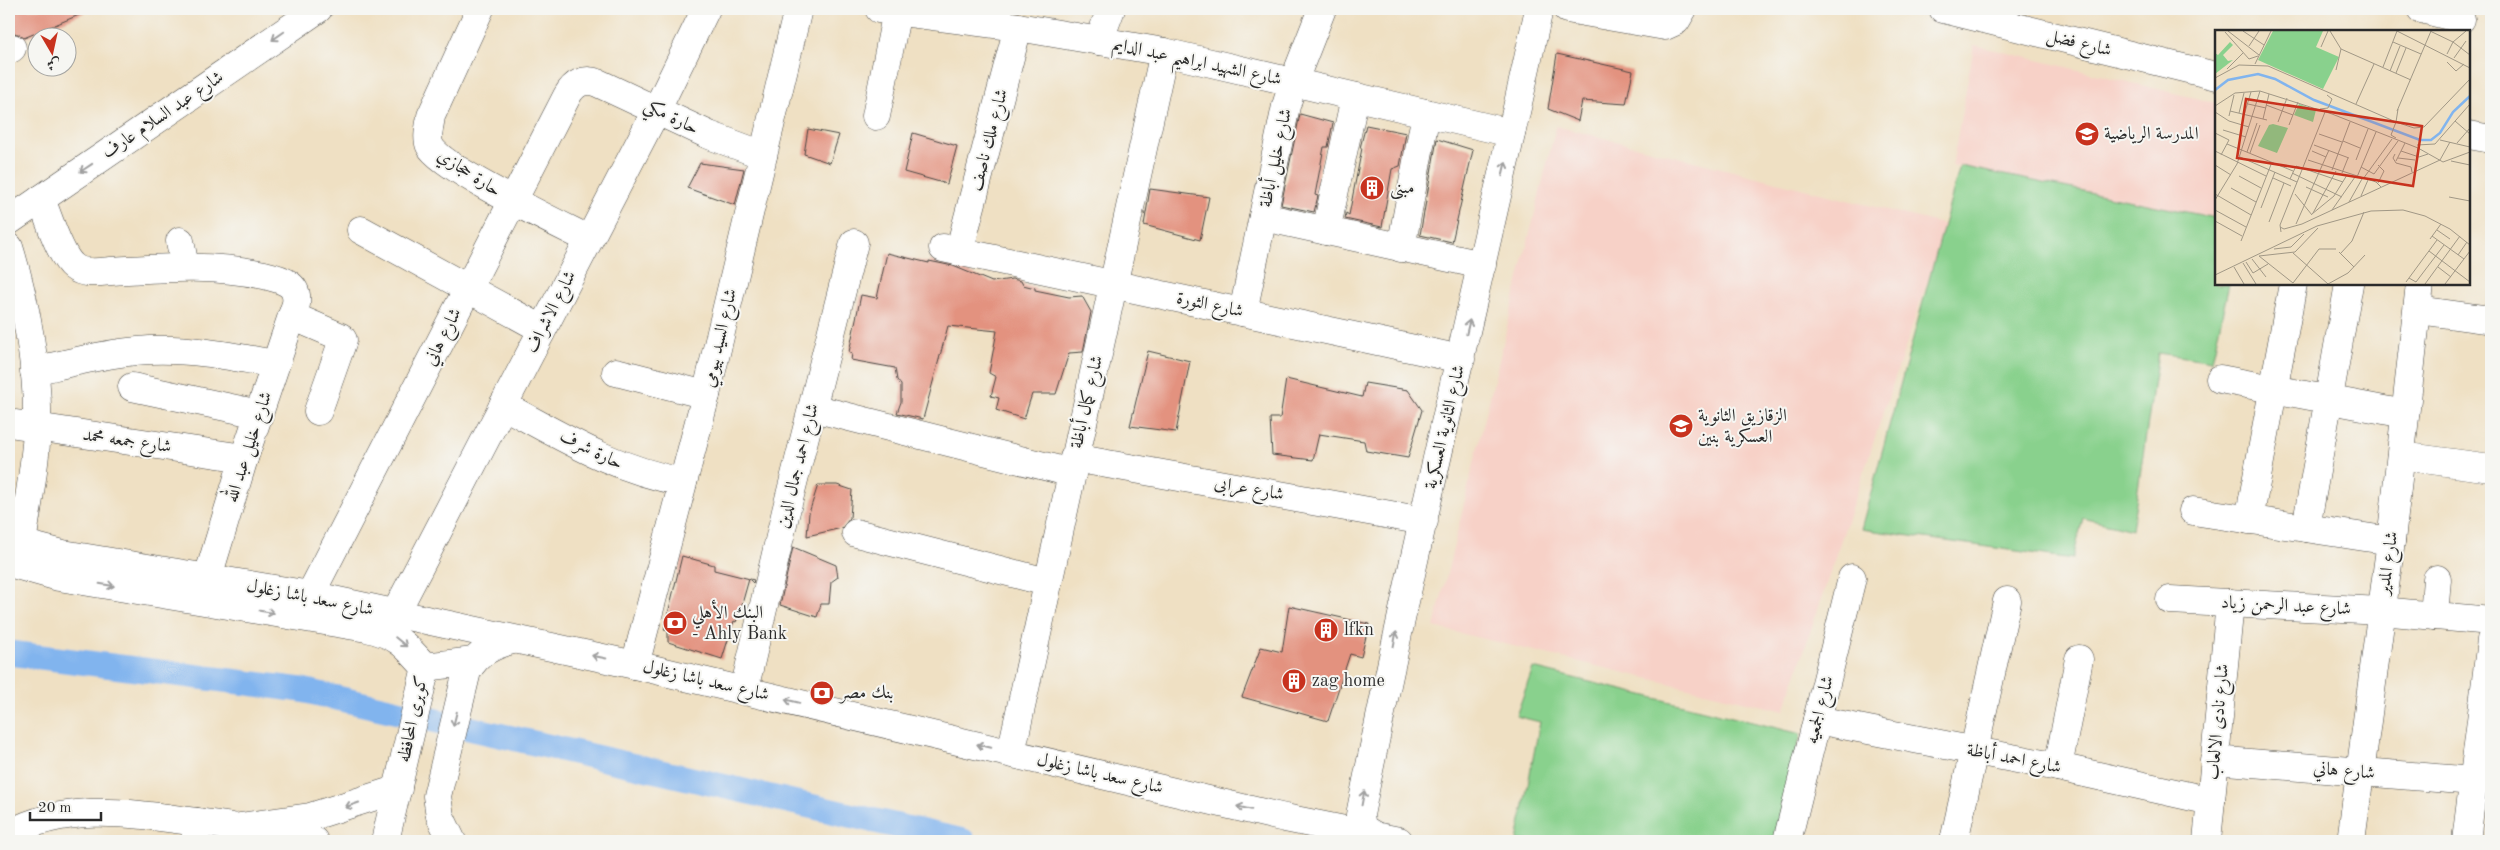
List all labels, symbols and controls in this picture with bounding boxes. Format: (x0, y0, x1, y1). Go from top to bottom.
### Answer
street label: شارع فضل (2044, 26, 2113, 65)
north arrow (28, 28, 78, 78)
inset map (2215, 30, 2470, 285)
one-way arrow (271, 31, 285, 42)
street label: شارع الشهيد ابراهيم عبد الدايم (1109, 35, 1283, 97)
text: ش (46, 56, 62, 72)
street label: شارع عبد السلام عارف (99, 68, 230, 167)
street label: شارع ملك ناصف (967, 87, 1016, 194)
street label: حارة مكي (638, 95, 702, 144)
street label: شارع خليل أباظة (1252, 106, 1300, 210)
school or university icon: المدرسة الرياضية (2074, 121, 2100, 147)
place label: المدرسة الرياضية (2104, 125, 2199, 144)
street label: حارة حجازي (431, 146, 504, 204)
one-way arrow (1499, 161, 1509, 177)
one-way arrow (79, 163, 93, 173)
building icon: مبنى (1359, 175, 1385, 201)
place label: مبنى (1390, 179, 1415, 200)
street label: شارع الاشراف (523, 268, 584, 358)
street label: شارع السيد بيومي (700, 287, 745, 390)
street label: شارع الثورة (1174, 289, 1245, 326)
street label: شارع هاني (421, 305, 469, 371)
one-way arrow (1464, 320, 1473, 336)
street label: شارع كمال أباظة (1063, 352, 1111, 452)
street label: شارع الثانوية العسكرية (1421, 363, 1473, 492)
street label: شارع خليل عبد الله (217, 387, 280, 506)
street label: شارع احمد جمال الدين (774, 402, 827, 531)
place label: الزقازيق الثانوية العسكرية بنين (1698, 407, 1787, 448)
school or university icon: الزقازيق الثانوية العسكرية بنين (1668, 413, 1694, 439)
street label: شارع جمعه محمد (81, 426, 173, 461)
street label: حارة شرف (556, 427, 625, 475)
street label: شارع عرابى (1212, 474, 1285, 509)
street label: شارع المدير (2374, 530, 2406, 598)
street label: شارع سعد باشا زغلول (244, 577, 375, 624)
one-way arrow (99, 581, 115, 591)
street label: شارع عبد الرحمن زياد (2220, 594, 2351, 623)
place label: البنك الأهلي - Ahly Bank (692, 599, 787, 643)
one-way arrow (259, 607, 275, 617)
bank icon: البنك الأهلي - Ahly Bank (662, 610, 688, 636)
building icon: lfkn (1313, 617, 1339, 643)
place label: lfkn (1344, 621, 1374, 639)
one-way arrow (1391, 631, 1400, 647)
one-way arrow (395, 637, 408, 648)
one-way arrow (591, 652, 607, 662)
street label: شارع سعد باشا زغلول (640, 658, 771, 709)
street label: شارع نادى الالعاب (2204, 663, 2237, 781)
building icon: zag home (1281, 668, 1307, 694)
place label: zag home (1312, 672, 1385, 690)
street label: كوبرى المحافظه (395, 674, 432, 764)
street label: شارع الجمعيه (1803, 674, 1842, 747)
bank icon: بنك مصر (809, 680, 835, 706)
place label: بنك مصر (838, 684, 893, 704)
one-way arrow (784, 696, 800, 705)
one-way arrow (450, 710, 459, 726)
street label: شارع احمد أباظة (1964, 736, 2064, 782)
one-way arrow (976, 741, 992, 750)
street label: شارع سعد باشا زغلول (1034, 751, 1165, 802)
street label: شارع هاني (2312, 759, 2376, 788)
scale bar (30, 790, 101, 822)
one-way arrow (1359, 790, 1369, 806)
text: 20 m (38, 801, 72, 816)
one-way arrow (344, 801, 360, 810)
one-way arrow (1237, 803, 1253, 812)

